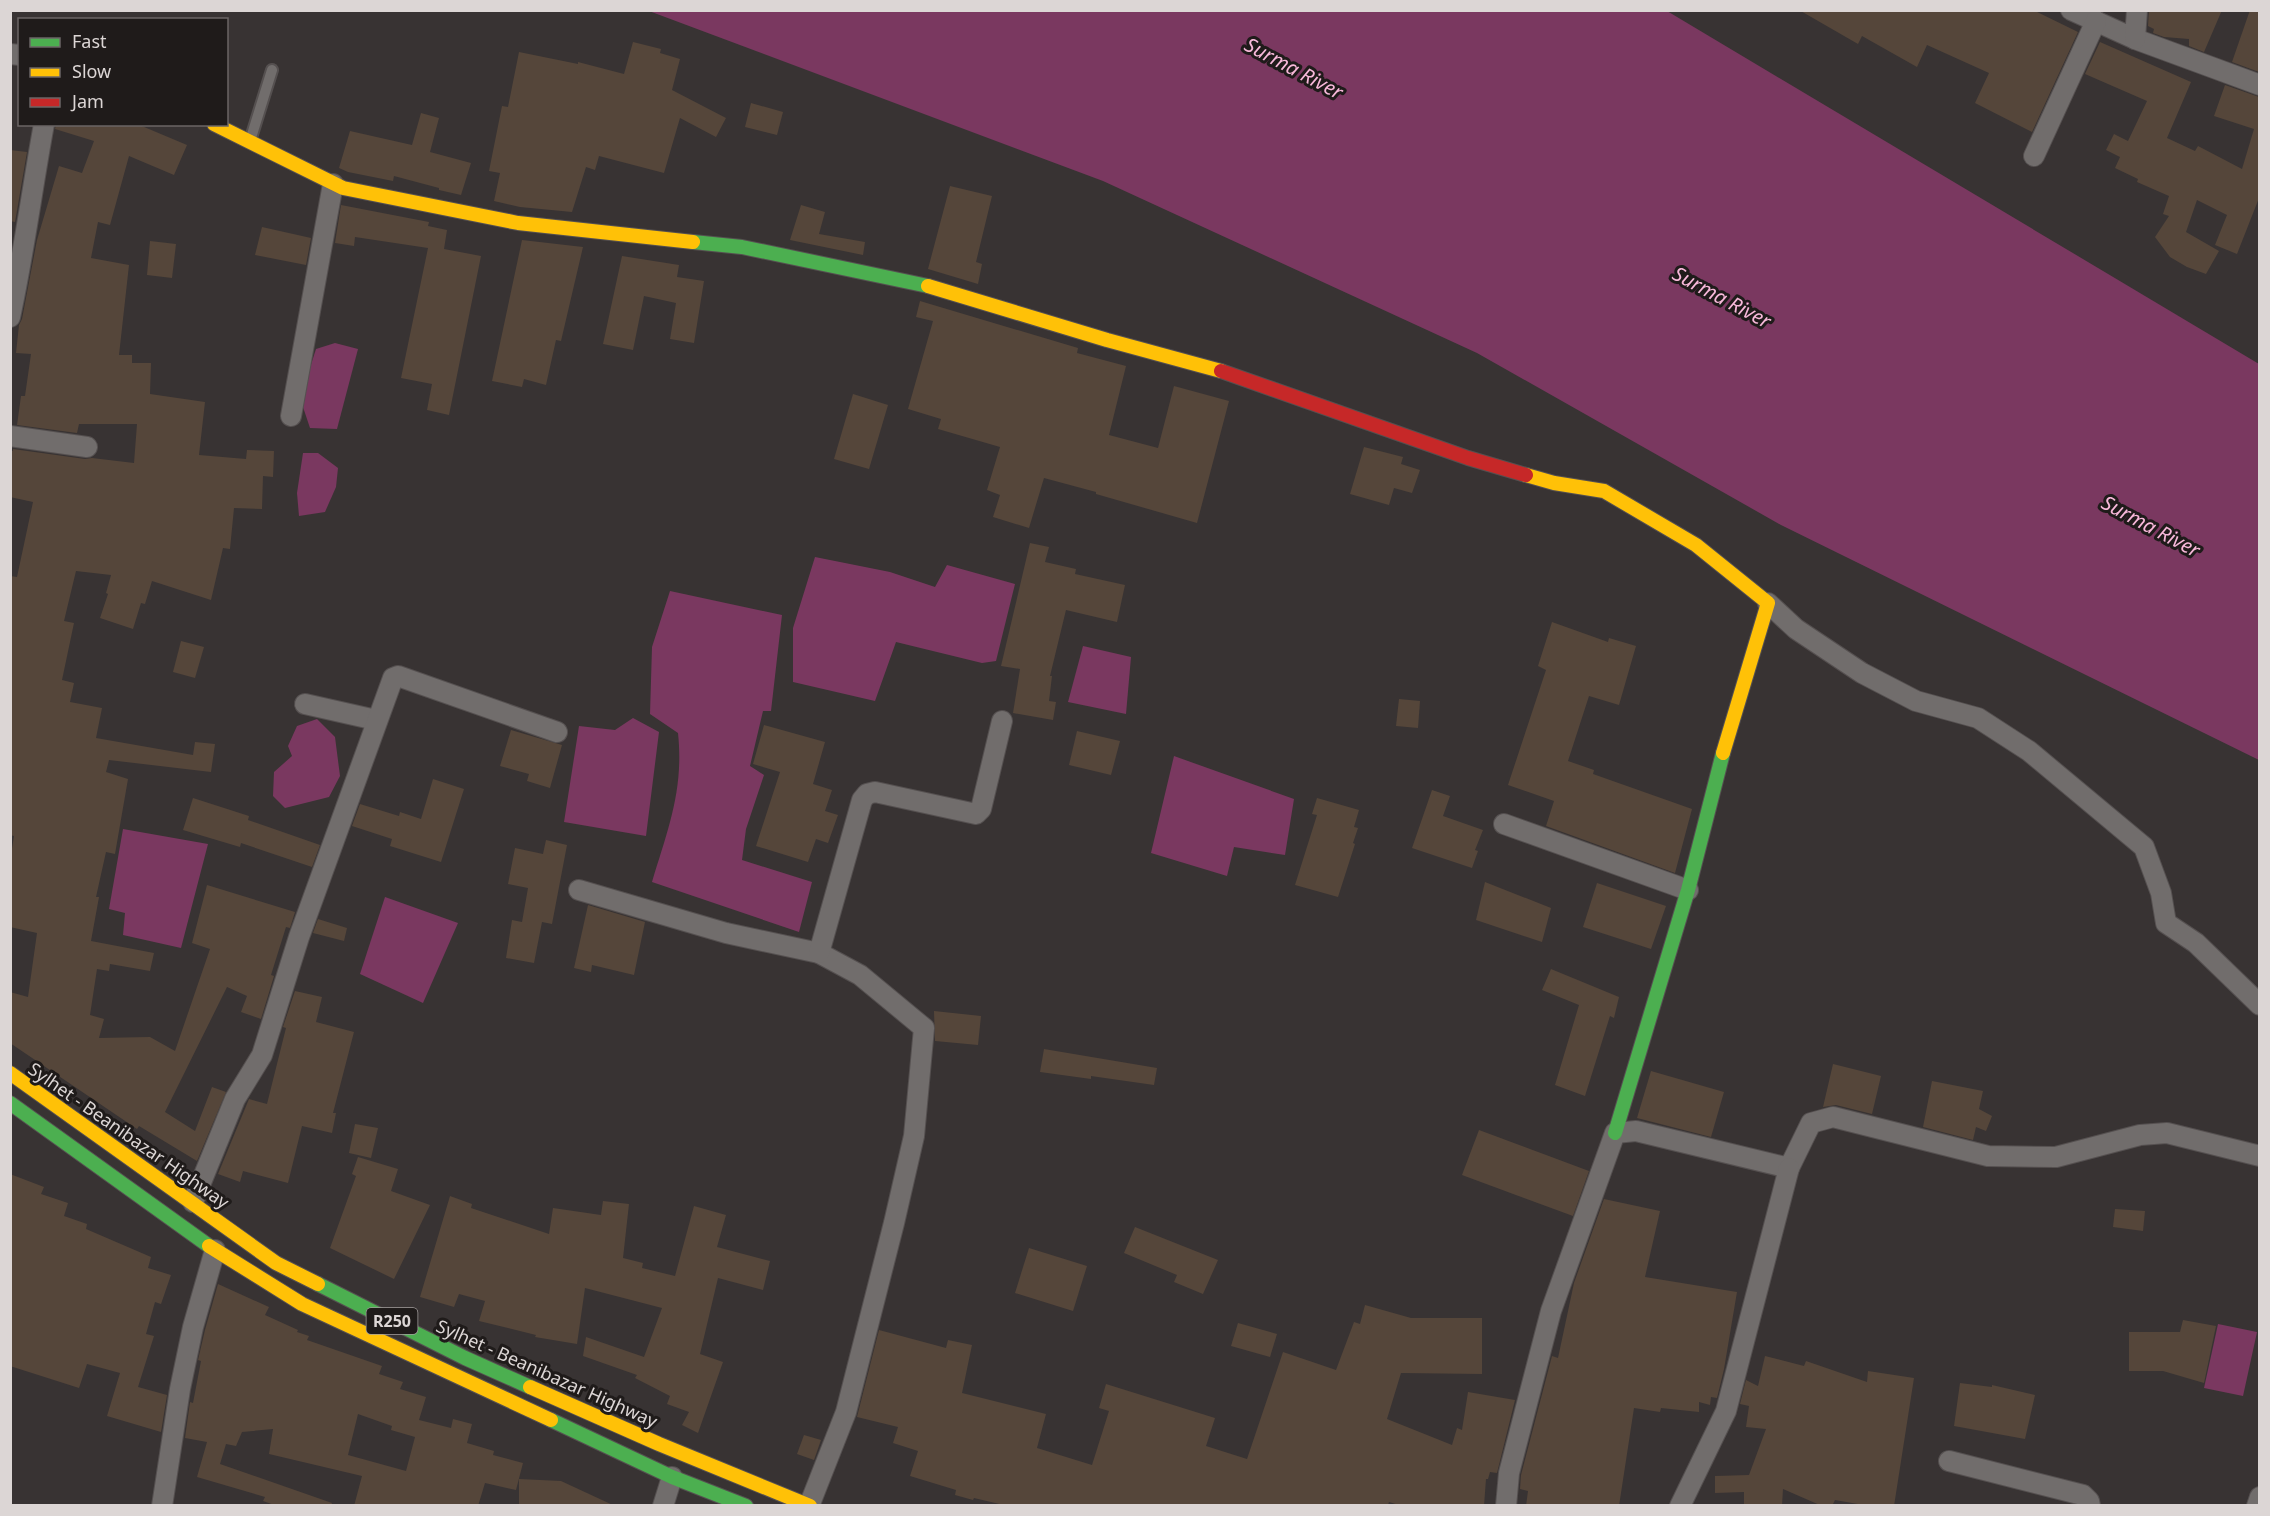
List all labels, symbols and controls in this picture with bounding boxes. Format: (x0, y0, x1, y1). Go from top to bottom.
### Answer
legend (18, 18, 228, 126)
text: Fast (72, 29, 107, 53)
water label: Surma River (1240, 31, 1349, 106)
text: Slow (72, 59, 111, 83)
text: Jam (70, 89, 104, 113)
water label: Surma River (1668, 260, 1777, 335)
water label: Surma River (2097, 489, 2206, 564)
street label: Sylhet - Beanibazar Highway (24, 1056, 235, 1214)
road number: R250 (366, 1308, 418, 1334)
street label: Sylhet - Beanibazar Highway (433, 1313, 662, 1433)

